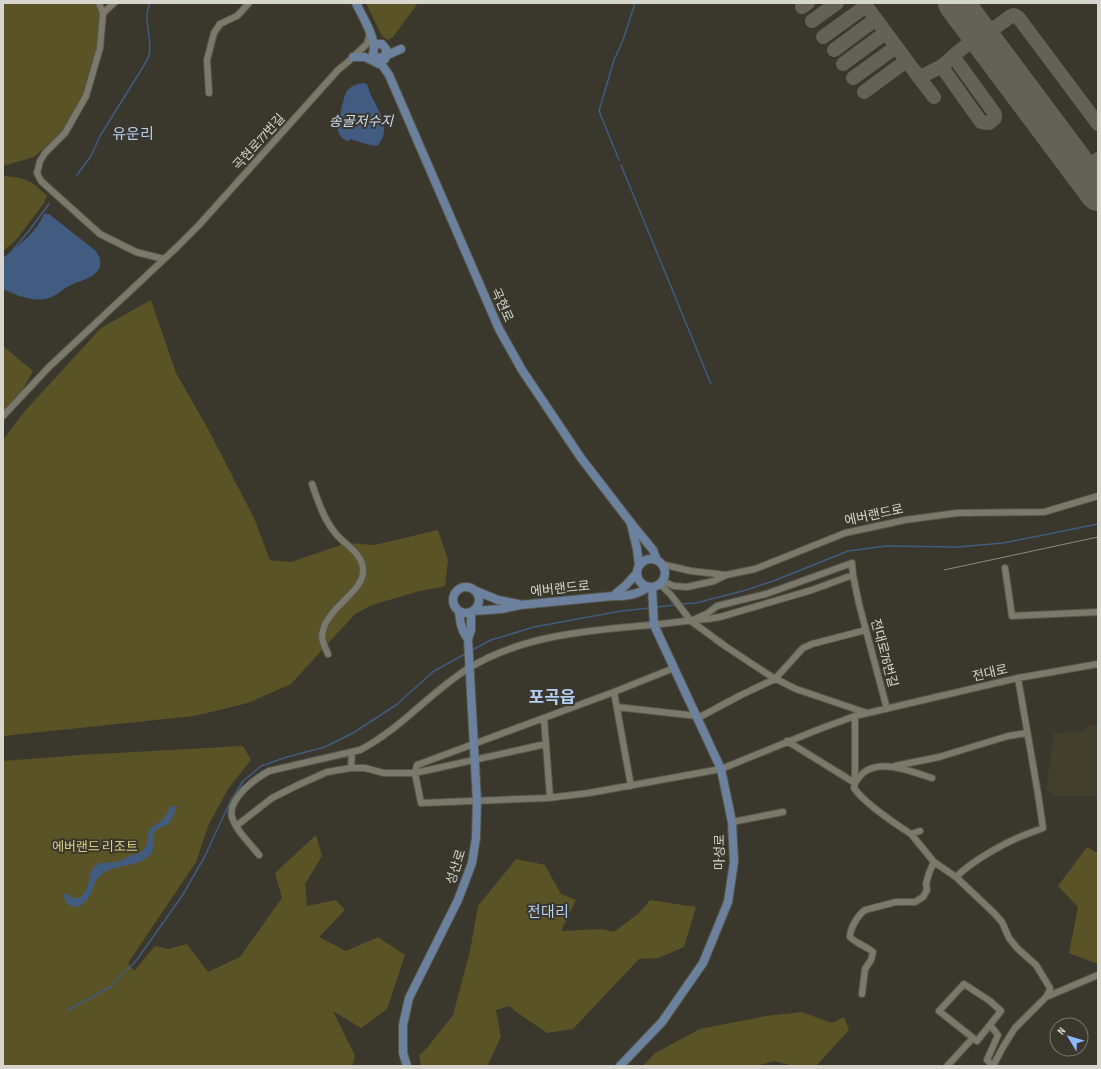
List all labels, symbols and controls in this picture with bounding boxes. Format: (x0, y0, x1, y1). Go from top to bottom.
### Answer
street label: 곡현로77번길 (230, 111, 288, 173)
water label: 송골저수지 (329, 113, 394, 130)
district label: 유운리 (112, 125, 154, 144)
street label: 곡현로 (487, 285, 517, 325)
street label: 에버랜드로 (843, 501, 905, 529)
street label: 에버랜드로 (529, 578, 591, 600)
street label: 전대로76번길 (867, 617, 901, 689)
street label: 전대로 (971, 661, 1009, 685)
district label: 포곡읍 (529, 688, 575, 708)
street label: 마성로 (712, 834, 728, 870)
park label: 에버랜드 리조트 (52, 839, 138, 855)
street label: 성산로 (443, 847, 469, 887)
district label: 전대리 (527, 903, 569, 922)
north arrow (1049, 1017, 1089, 1057)
text: N (1055, 1025, 1069, 1037)

